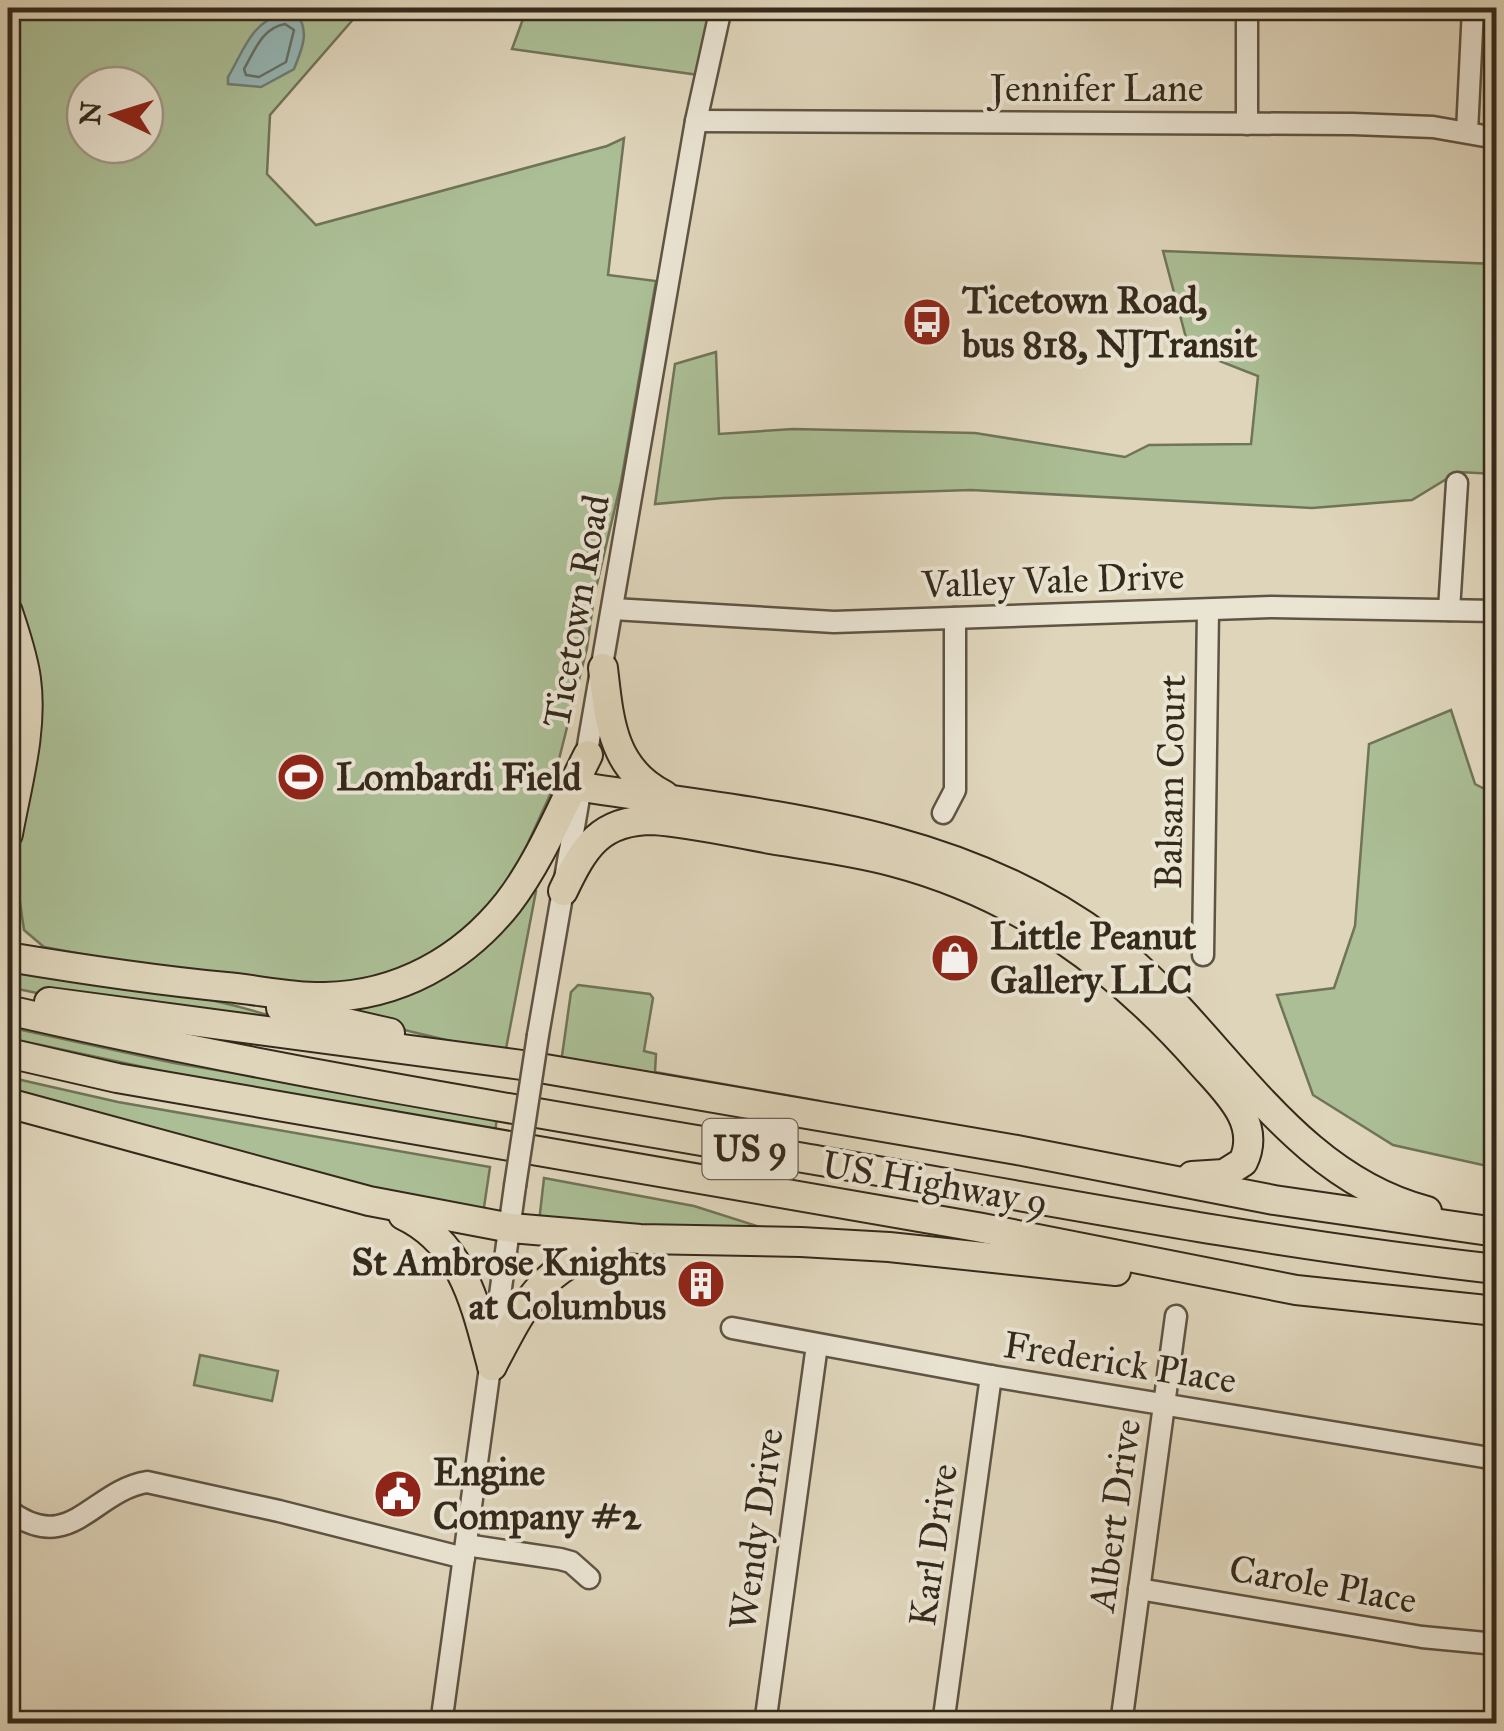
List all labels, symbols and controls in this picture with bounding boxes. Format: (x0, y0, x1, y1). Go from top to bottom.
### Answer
north arrow (65, 65, 165, 165)
street label: Jennifer Lane (986, 65, 1204, 112)
text: N (72, 100, 109, 126)
place label: Ticetown Road, bus 818, NJTransit (961, 277, 1258, 368)
bus stop icon: Ticetown Road, bus 818, NJTransit (901, 296, 953, 348)
street label: Ticetown Road (533, 491, 619, 731)
street label: Valley Vale Drive (920, 552, 1185, 608)
street label: Balsam Court (1145, 674, 1195, 890)
sports icon: Lombardi Field (275, 751, 327, 803)
place label: Lombardi Field (336, 754, 583, 800)
place label: Little Peanut Gallery LLC (990, 913, 1197, 1003)
shop icon: Little Peanut Gallery LLC (929, 932, 981, 984)
road number: US 9 (702, 1119, 798, 1179)
street label: US Highway 9 (819, 1141, 1051, 1225)
place label: St Ambrose Knights at Columbus (352, 1239, 666, 1329)
building icon: St Ambrose Knights at Columbus (675, 1258, 727, 1310)
street label: Frederick Place (1000, 1321, 1240, 1403)
street label: Albert Drive (1077, 1416, 1150, 1616)
street label: Wendy Drive (719, 1425, 793, 1633)
place label: Engine Company #2 (433, 1449, 642, 1539)
street label: Karl Drive (899, 1461, 967, 1629)
public building icon: Engine Company #2 (372, 1468, 424, 1520)
street label: Carole Place (1226, 1545, 1420, 1623)

